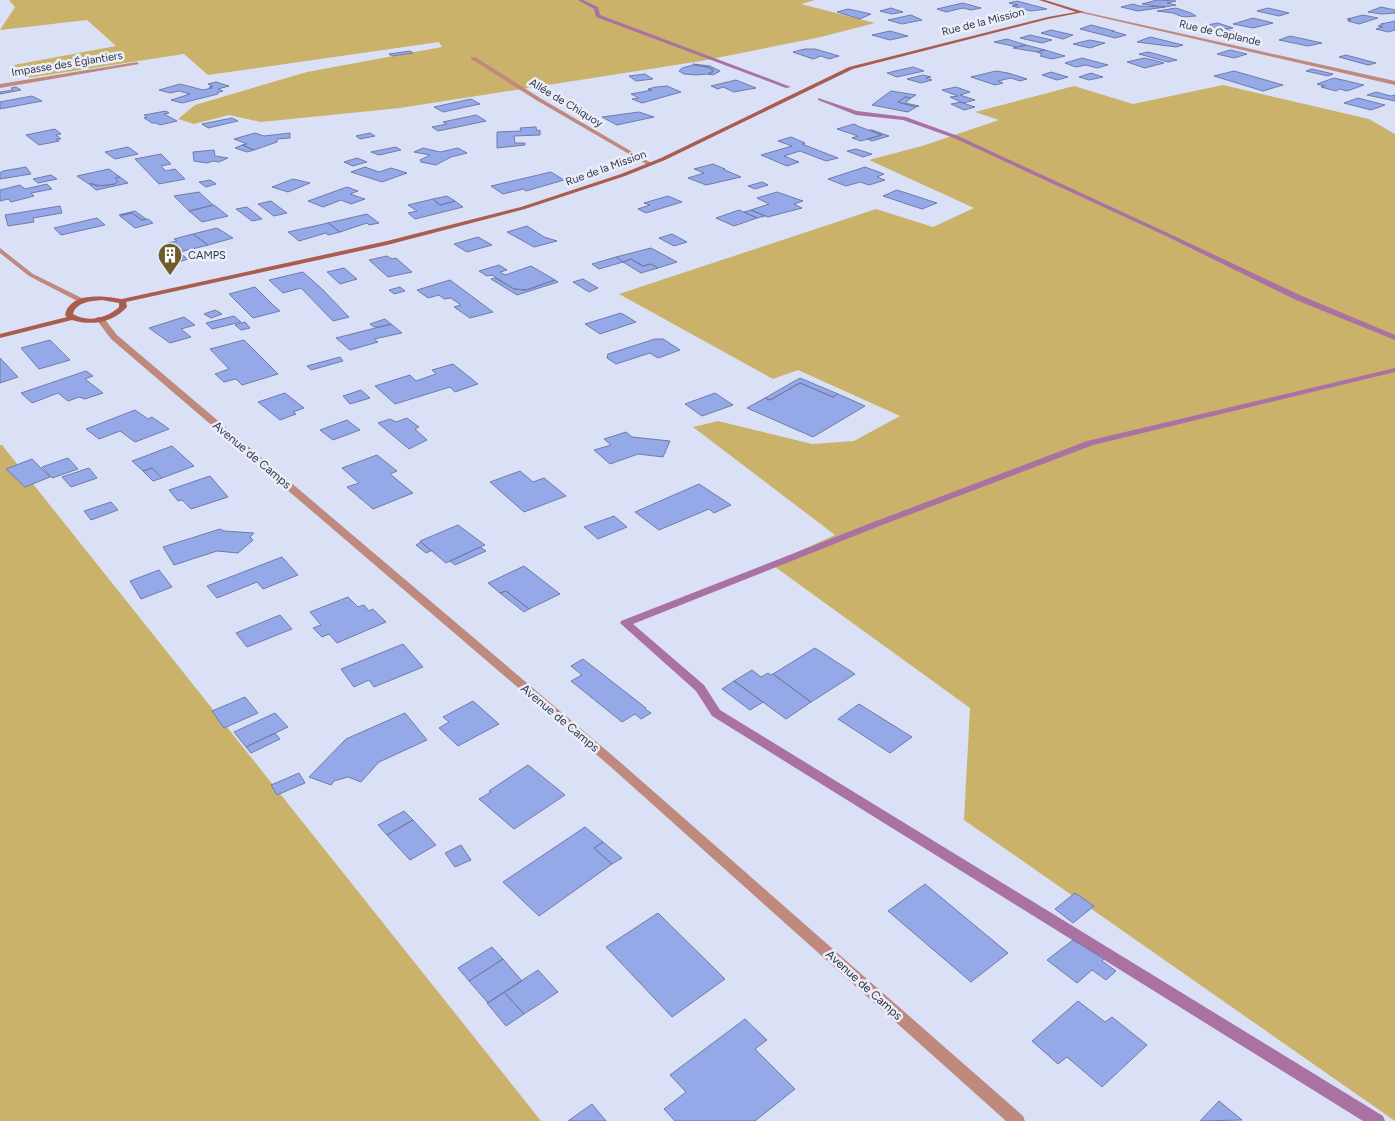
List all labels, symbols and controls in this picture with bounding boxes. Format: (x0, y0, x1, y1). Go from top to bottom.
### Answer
street label: Rue de la Mission (940, 5, 1026, 39)
street label: Rue de Caplande (1178, 17, 1262, 49)
street label: Impasse des Églantiers (10, 49, 124, 79)
street label: Allée de Chiquoy (527, 76, 605, 130)
street label: Rue de la Mission (564, 147, 648, 189)
building icon: CAMPS (157, 242, 183, 276)
place label: CAMPS (188, 249, 226, 262)
street label: Avenue de Camps (210, 418, 294, 492)
street label: Avenue de Camps (518, 681, 602, 755)
street label: Avenue de Camps (823, 947, 905, 1023)

